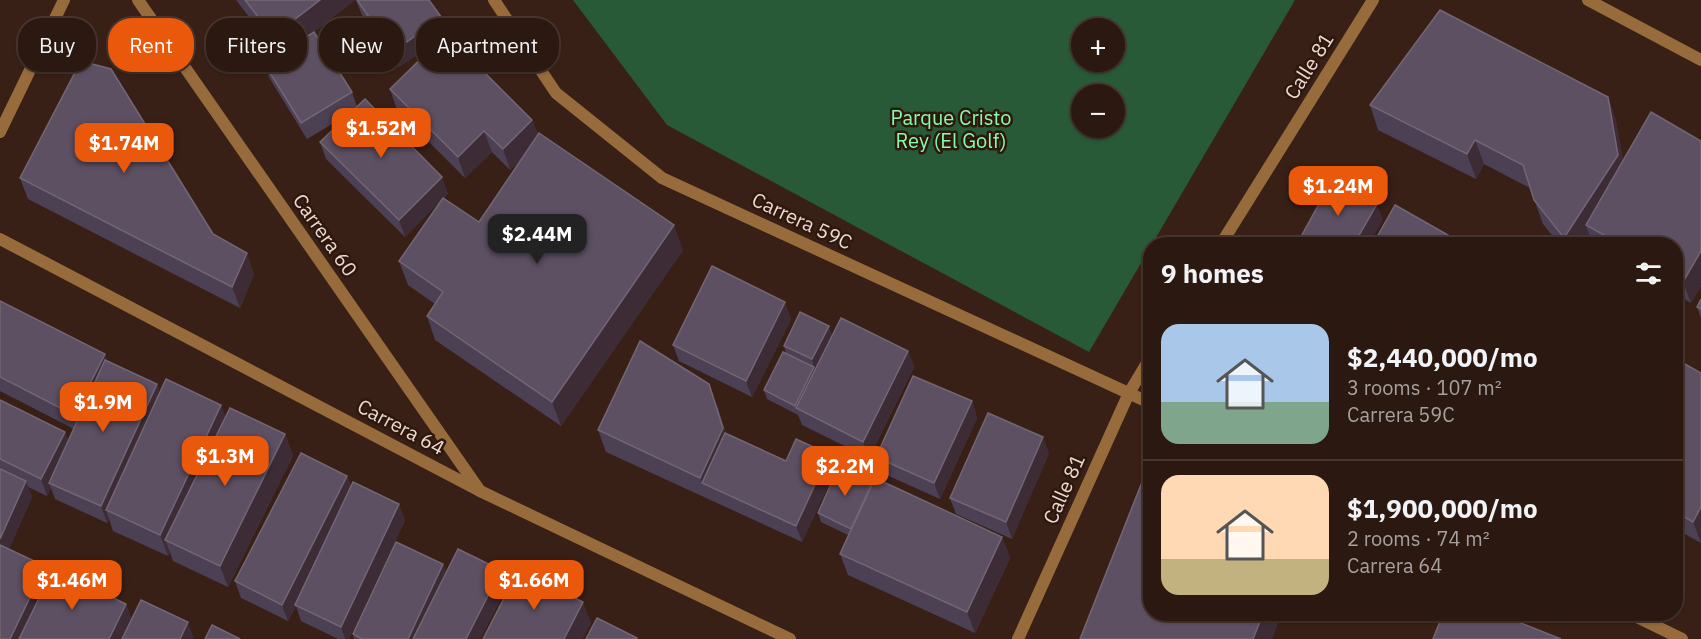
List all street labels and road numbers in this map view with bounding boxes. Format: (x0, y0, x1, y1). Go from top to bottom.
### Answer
street label: Calle 81 (1278, 27, 1340, 104)
street label: Carrera 59C (748, 186, 857, 256)
street label: Carrera 60 (287, 188, 364, 282)
street label: Carrera 64 (353, 392, 450, 461)
street label: Calle 81 (1036, 450, 1091, 528)

